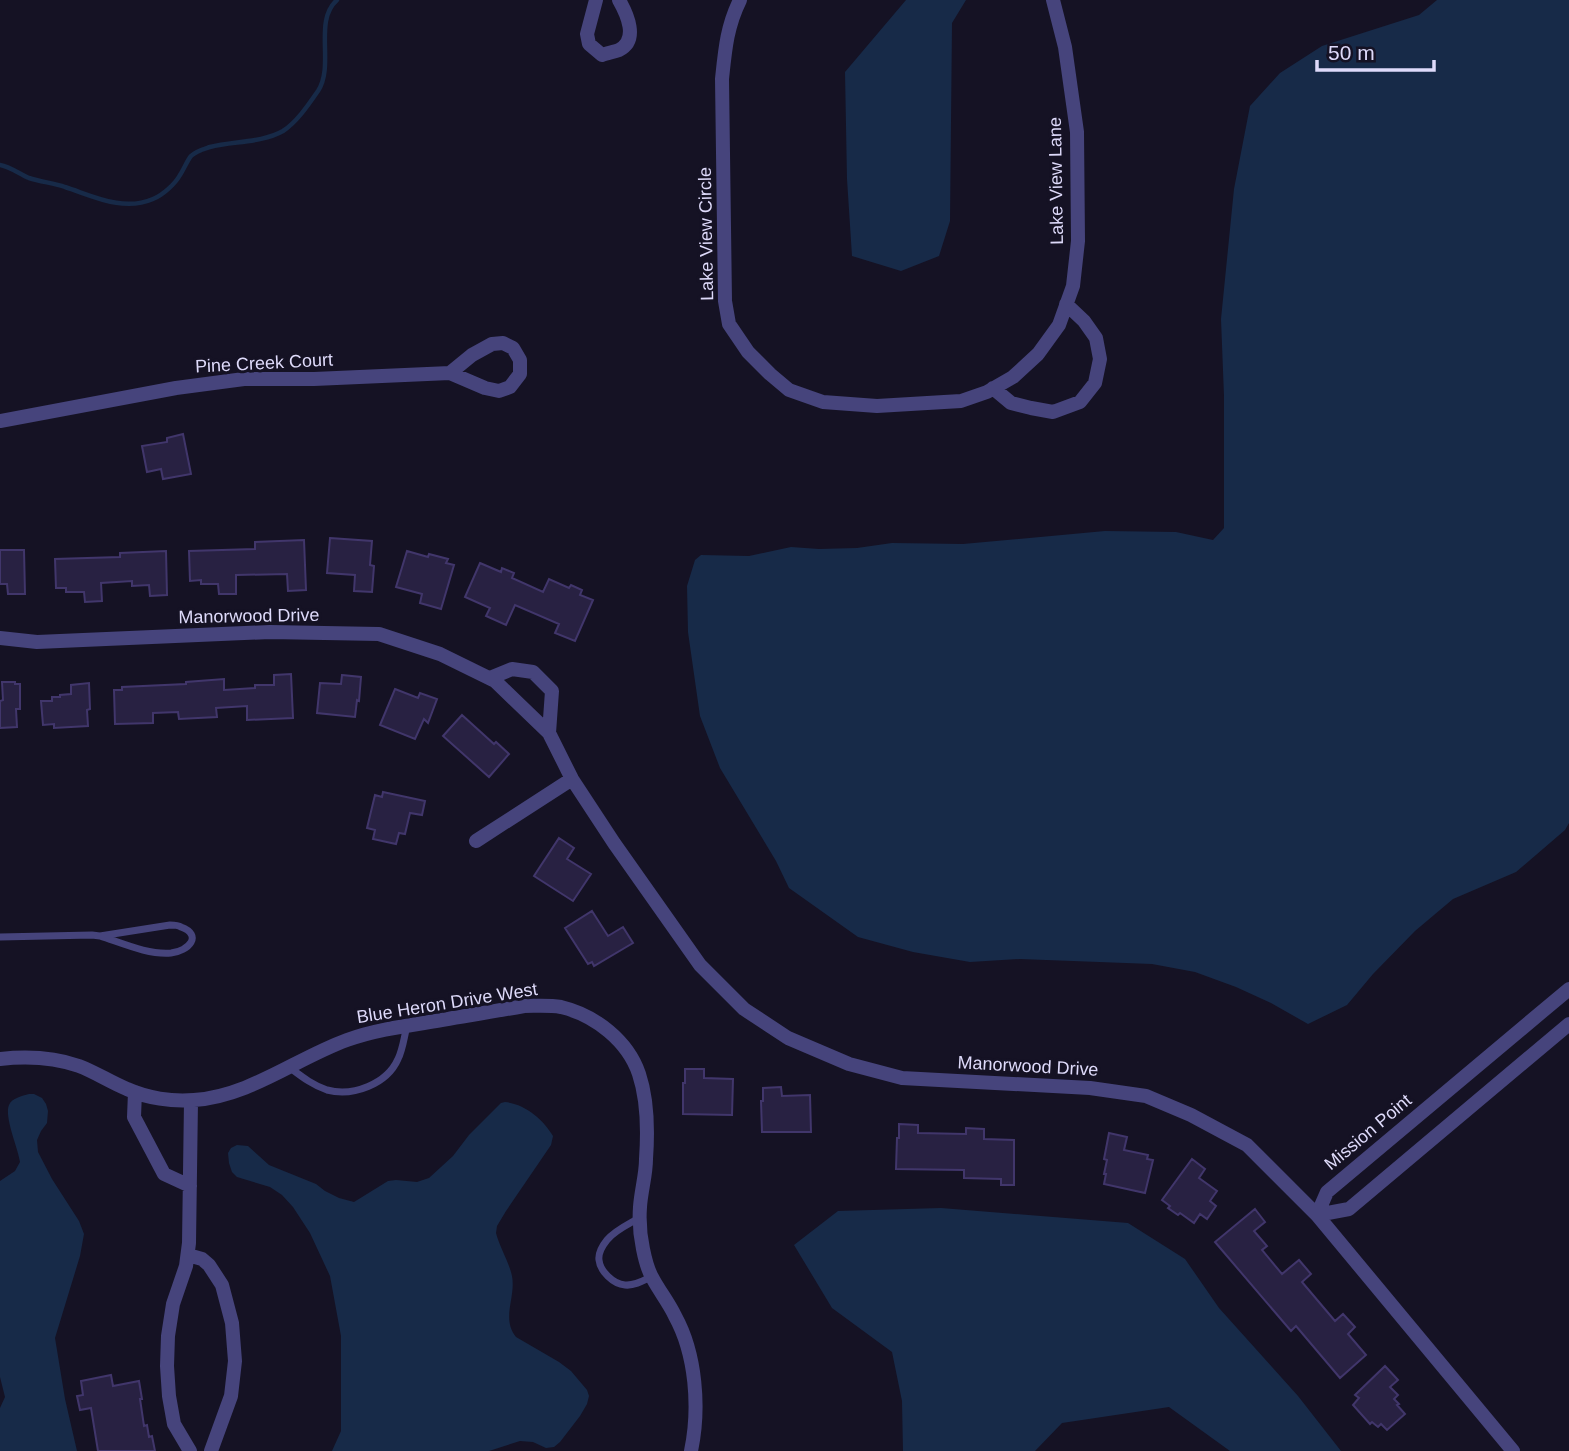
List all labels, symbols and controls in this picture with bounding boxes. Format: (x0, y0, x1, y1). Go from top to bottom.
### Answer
scale bar (1317, 28, 1434, 72)
text: 50 m (1328, 41, 1375, 64)
street label: Lake View Lane (1045, 117, 1067, 245)
street label: Lake View Circle (695, 167, 717, 301)
street label: Pine Creek Court (195, 349, 333, 377)
street label: Manorwood Drive (178, 605, 320, 627)
street label: Blue Heron Drive West (355, 979, 539, 1027)
street label: Manorwood Drive (957, 1052, 1099, 1080)
street label: Mission Point (1321, 1090, 1415, 1174)

